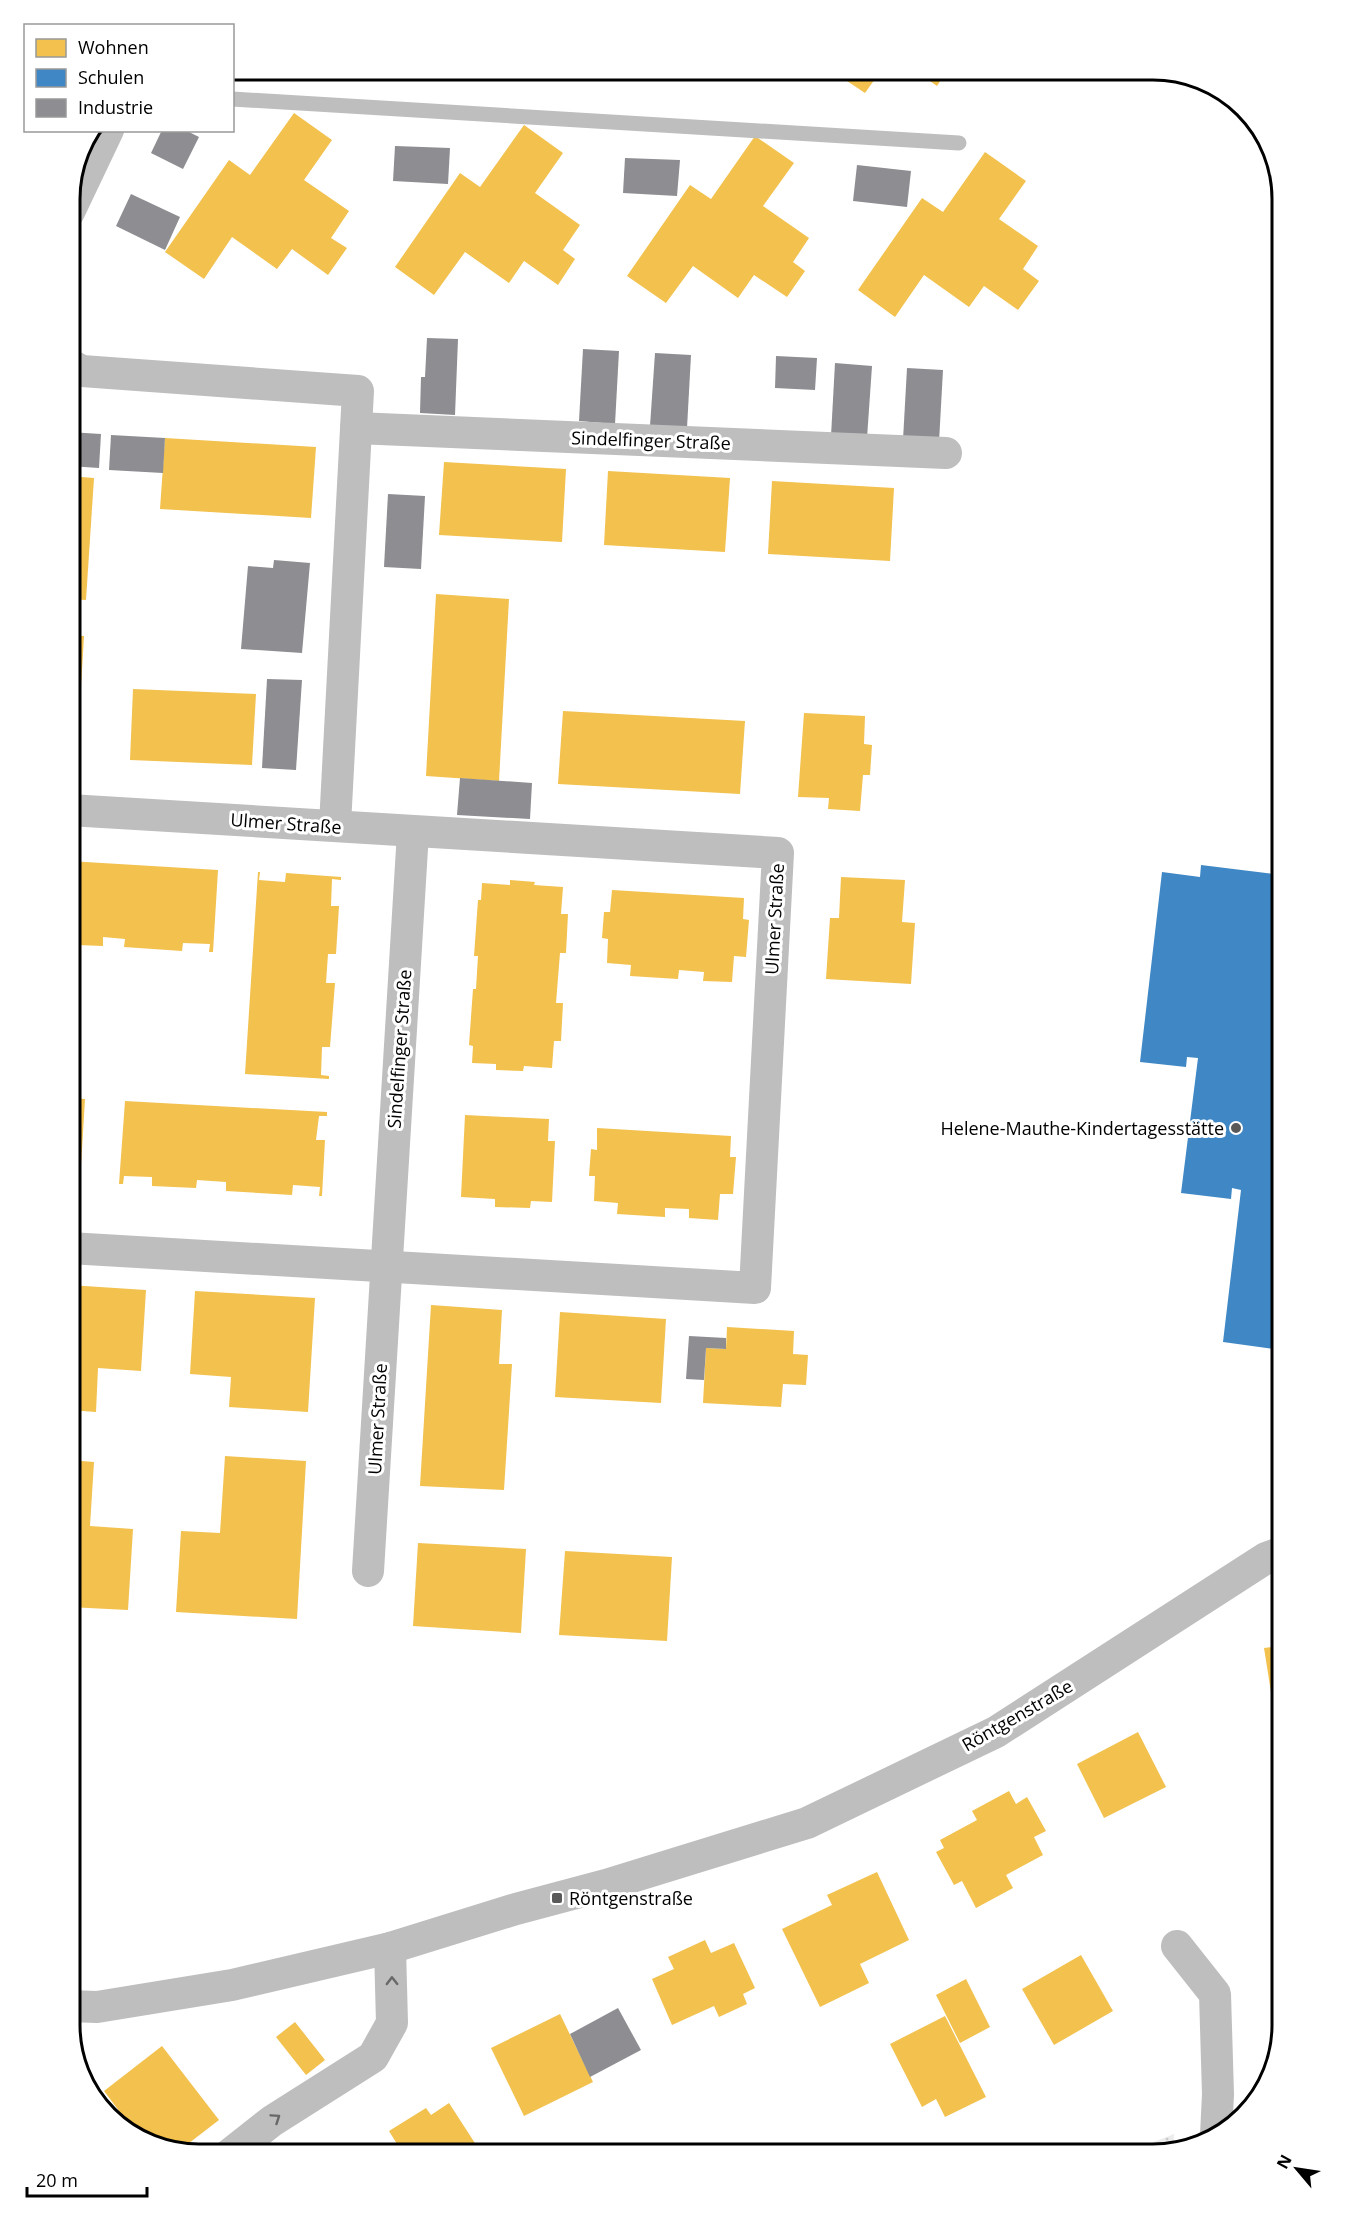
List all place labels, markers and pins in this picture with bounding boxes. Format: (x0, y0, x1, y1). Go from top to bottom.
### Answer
place label: Helene-Mauthe-Kindertagesstätte (941, 1116, 1224, 1140)
marker: Helene-Mauthe-Kindertagesstätte (1229, 1121, 1243, 1135)
place label: Röntgenstraße (569, 1886, 693, 1910)
marker: Röntgenstraße (550, 1891, 564, 1905)

